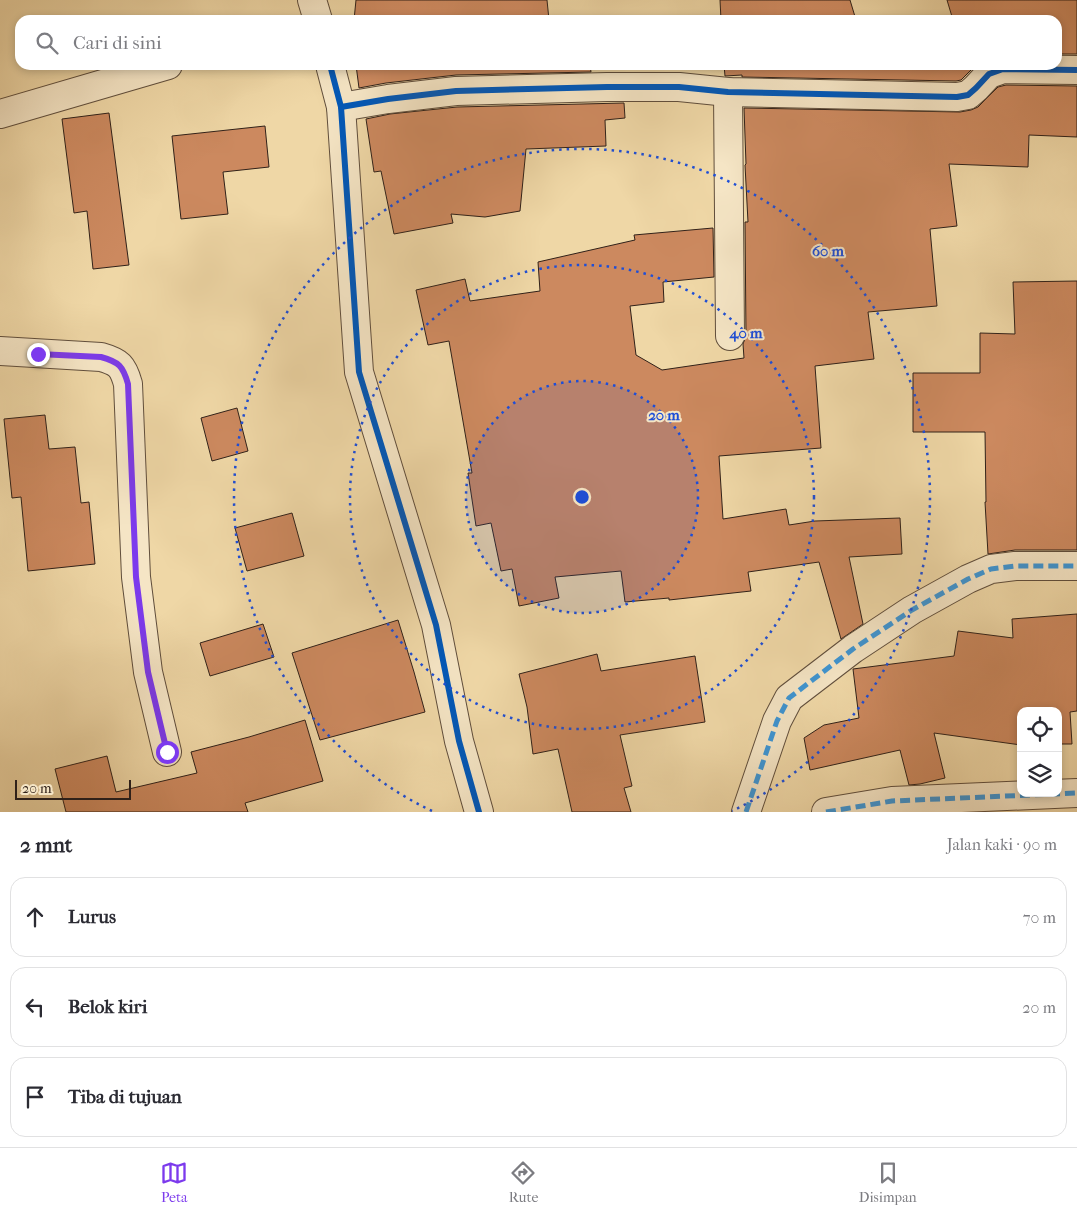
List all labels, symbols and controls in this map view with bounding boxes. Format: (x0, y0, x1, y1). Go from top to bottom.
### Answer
search box (15, 15, 1062, 70)
icon: search (33, 29, 61, 57)
text: Cari di sini (73, 32, 162, 54)
text: 60 m (812, 242, 845, 260)
text: 40 m (729, 324, 763, 342)
route end (27, 343, 50, 366)
text: 20 m (648, 406, 680, 424)
centre of rings (573, 488, 591, 506)
map controls (1017, 707, 1062, 797)
button: locate (1017, 707, 1062, 752)
route start (156, 741, 179, 764)
button: layers (1017, 752, 1062, 797)
scale bar (15, 777, 131, 800)
text: 20 m (22, 780, 52, 797)
text: 2 mnt (20, 833, 72, 857)
text: Jalan kaki · 90 m (947, 835, 1057, 854)
icon: ahead (21, 903, 49, 931)
text: Lurus (68, 906, 116, 928)
text: 70 m (1023, 908, 1056, 927)
icon: left (21, 993, 49, 1021)
text: Belok kiri (68, 996, 147, 1018)
text: 20 m (1022, 998, 1056, 1017)
icon: arrive (21, 1083, 49, 1111)
text: Tiba di tujuan (68, 1086, 182, 1108)
tab: Peta (160, 1159, 188, 1206)
tab: Rute (509, 1159, 538, 1206)
tab: Disimpan (859, 1159, 917, 1206)

